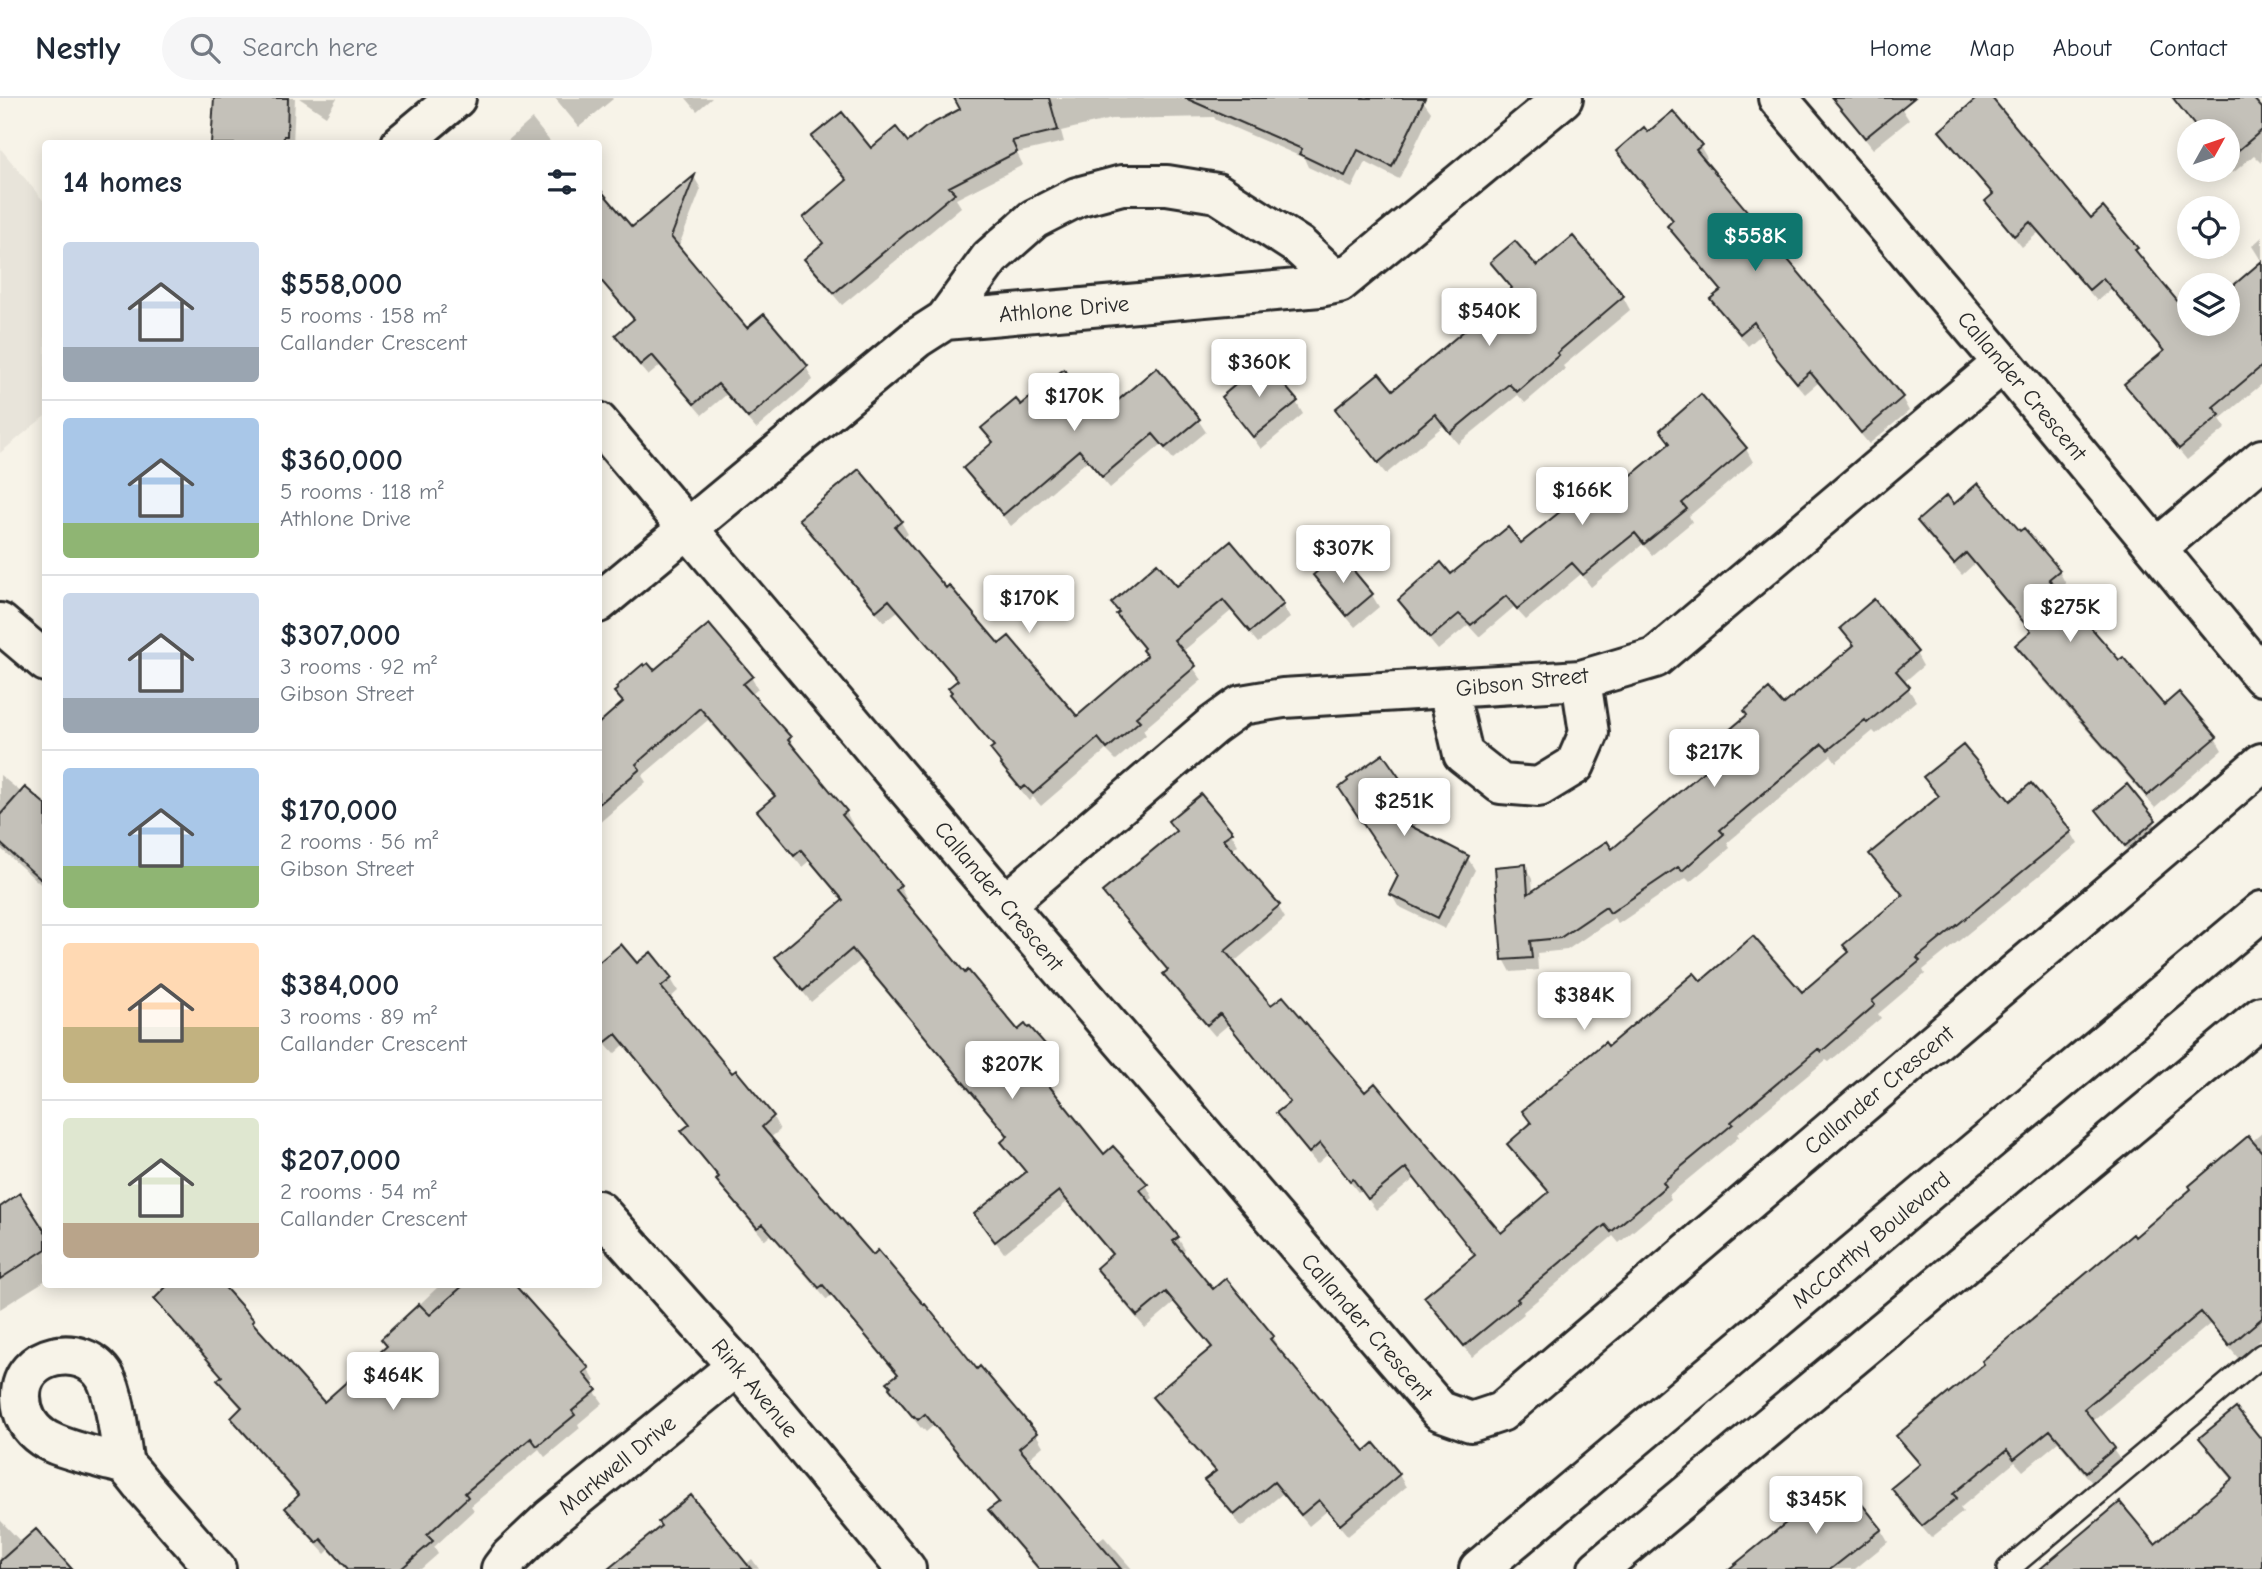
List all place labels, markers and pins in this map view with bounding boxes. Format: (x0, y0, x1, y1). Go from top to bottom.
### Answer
pin: $558K (1706, 214, 1804, 273)
pin: $540K (1440, 288, 1538, 348)
pin: $360K (1210, 340, 1308, 399)
pin: $170K (1025, 374, 1123, 433)
pin: $166K (1533, 468, 1631, 527)
pin: $307K (1294, 526, 1392, 585)
pin: $170K (980, 575, 1078, 635)
pin: $275K (2021, 584, 2119, 644)
pin: $217K (1665, 730, 1763, 789)
pin: $251K (1355, 778, 1453, 838)
pin: $384K (1535, 972, 1633, 1032)
pin: $207K (963, 1042, 1061, 1101)
pin: $464K (344, 1352, 442, 1412)
pin: $345K (1767, 1476, 1865, 1536)

